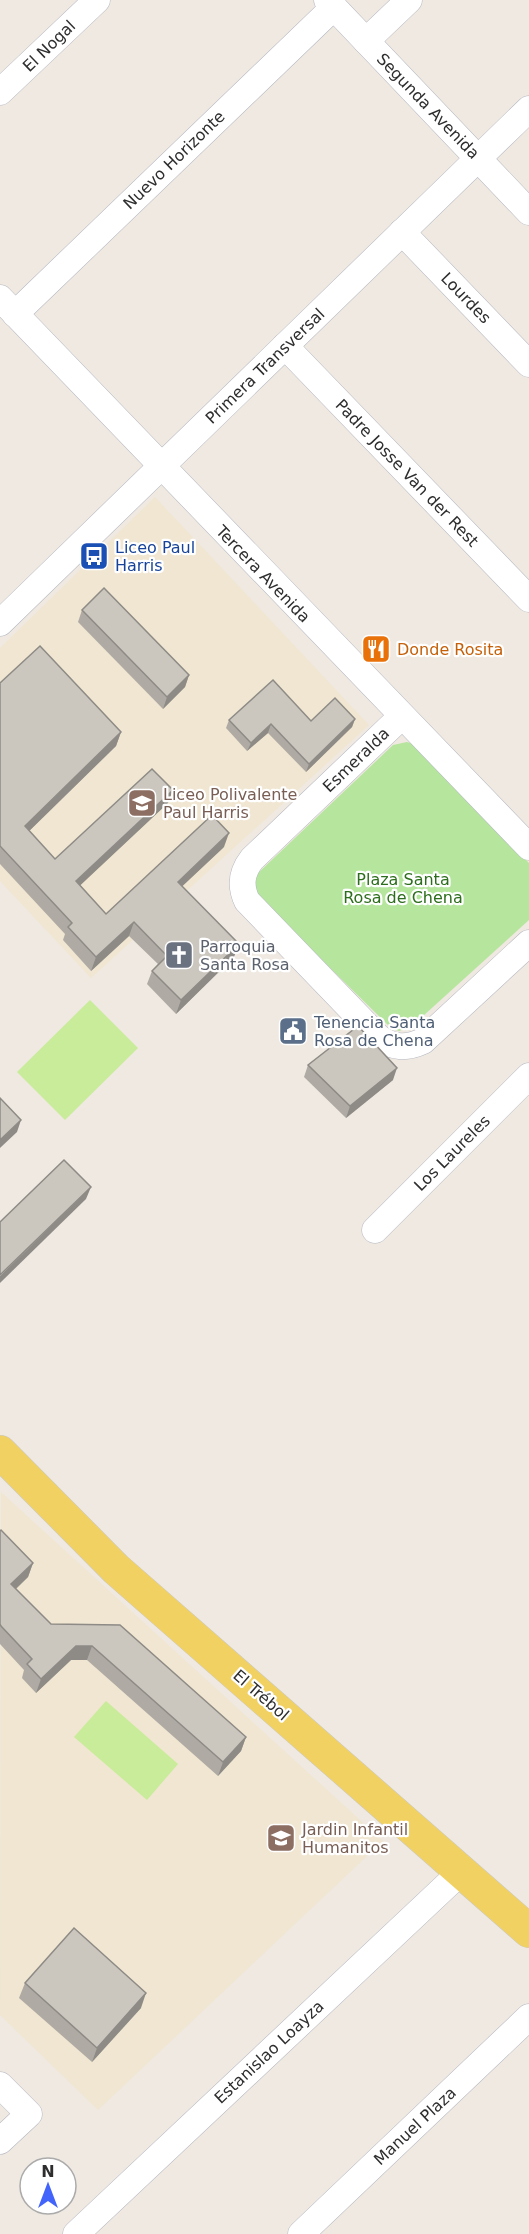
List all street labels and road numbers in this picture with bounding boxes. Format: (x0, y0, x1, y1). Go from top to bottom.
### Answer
street label: El Nogal (19, 16, 79, 76)
street label: Segunda Avenida (373, 49, 483, 163)
street label: Nuevo Horizonte (119, 107, 229, 213)
street label: Lourdes (437, 269, 495, 327)
street label: Primera Transversal (202, 304, 328, 428)
street label: Padre Josse Van der Rest (332, 395, 482, 551)
street label: Tercera Avenida (211, 521, 314, 626)
street label: Esmeralda (319, 724, 393, 796)
street label: Los Laureles (410, 1111, 494, 1195)
street label: El Trébol (229, 1666, 293, 1724)
street label: Estanislao Loayza (210, 1996, 328, 2108)
street label: Manuel Plaza (370, 2083, 460, 2169)

